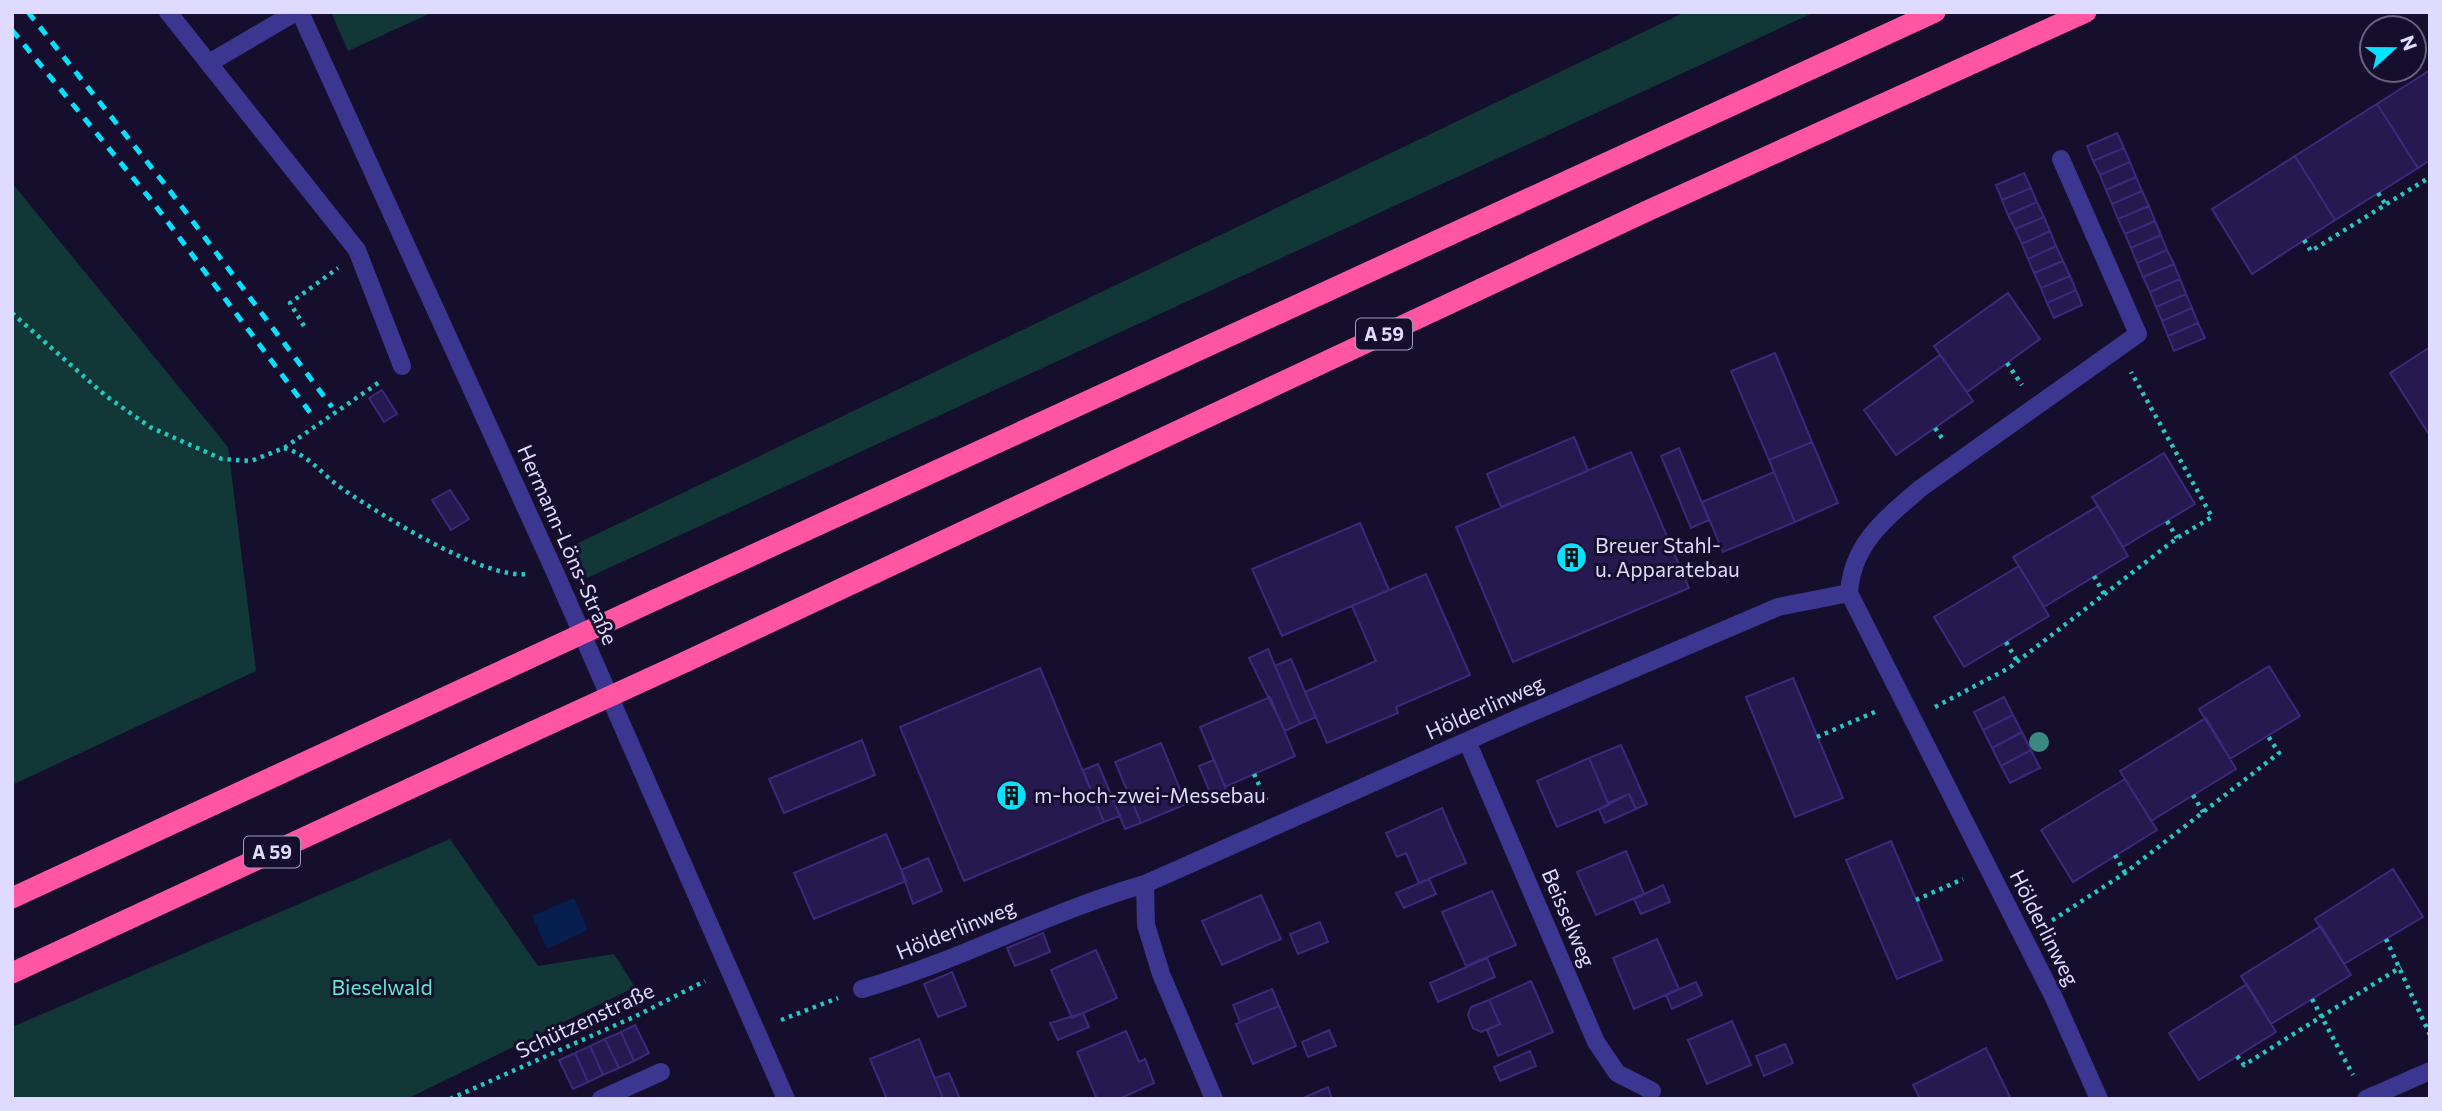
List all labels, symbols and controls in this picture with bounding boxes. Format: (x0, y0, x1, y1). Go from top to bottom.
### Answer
north arrow (2358, 14, 2428, 84)
text: N (2396, 32, 2423, 54)
road number: A 59 (1356, 318, 1412, 350)
street label: Hermann-Löns-Straße (513, 441, 624, 648)
place label: Breuer Stahl- u. Apparatebau (1595, 532, 1740, 581)
building icon: Breuer Stahl- u. Apparatebau (1555, 541, 1589, 575)
street label: Hölderlinweg (1421, 669, 1547, 744)
building icon: m-hoch-zwei-Messebau (994, 779, 1028, 813)
place label: m-hoch-zwei-Messebau (1034, 782, 1266, 807)
road number: A 59 (244, 836, 300, 867)
street label: Beisselweg (1537, 864, 1601, 970)
street label: Hölderlinweg (2005, 865, 2085, 989)
street label: Hölderlinweg (892, 893, 1019, 964)
park label: Bieselwald (331, 974, 433, 999)
street label: Schützenstraße (511, 977, 657, 1063)

